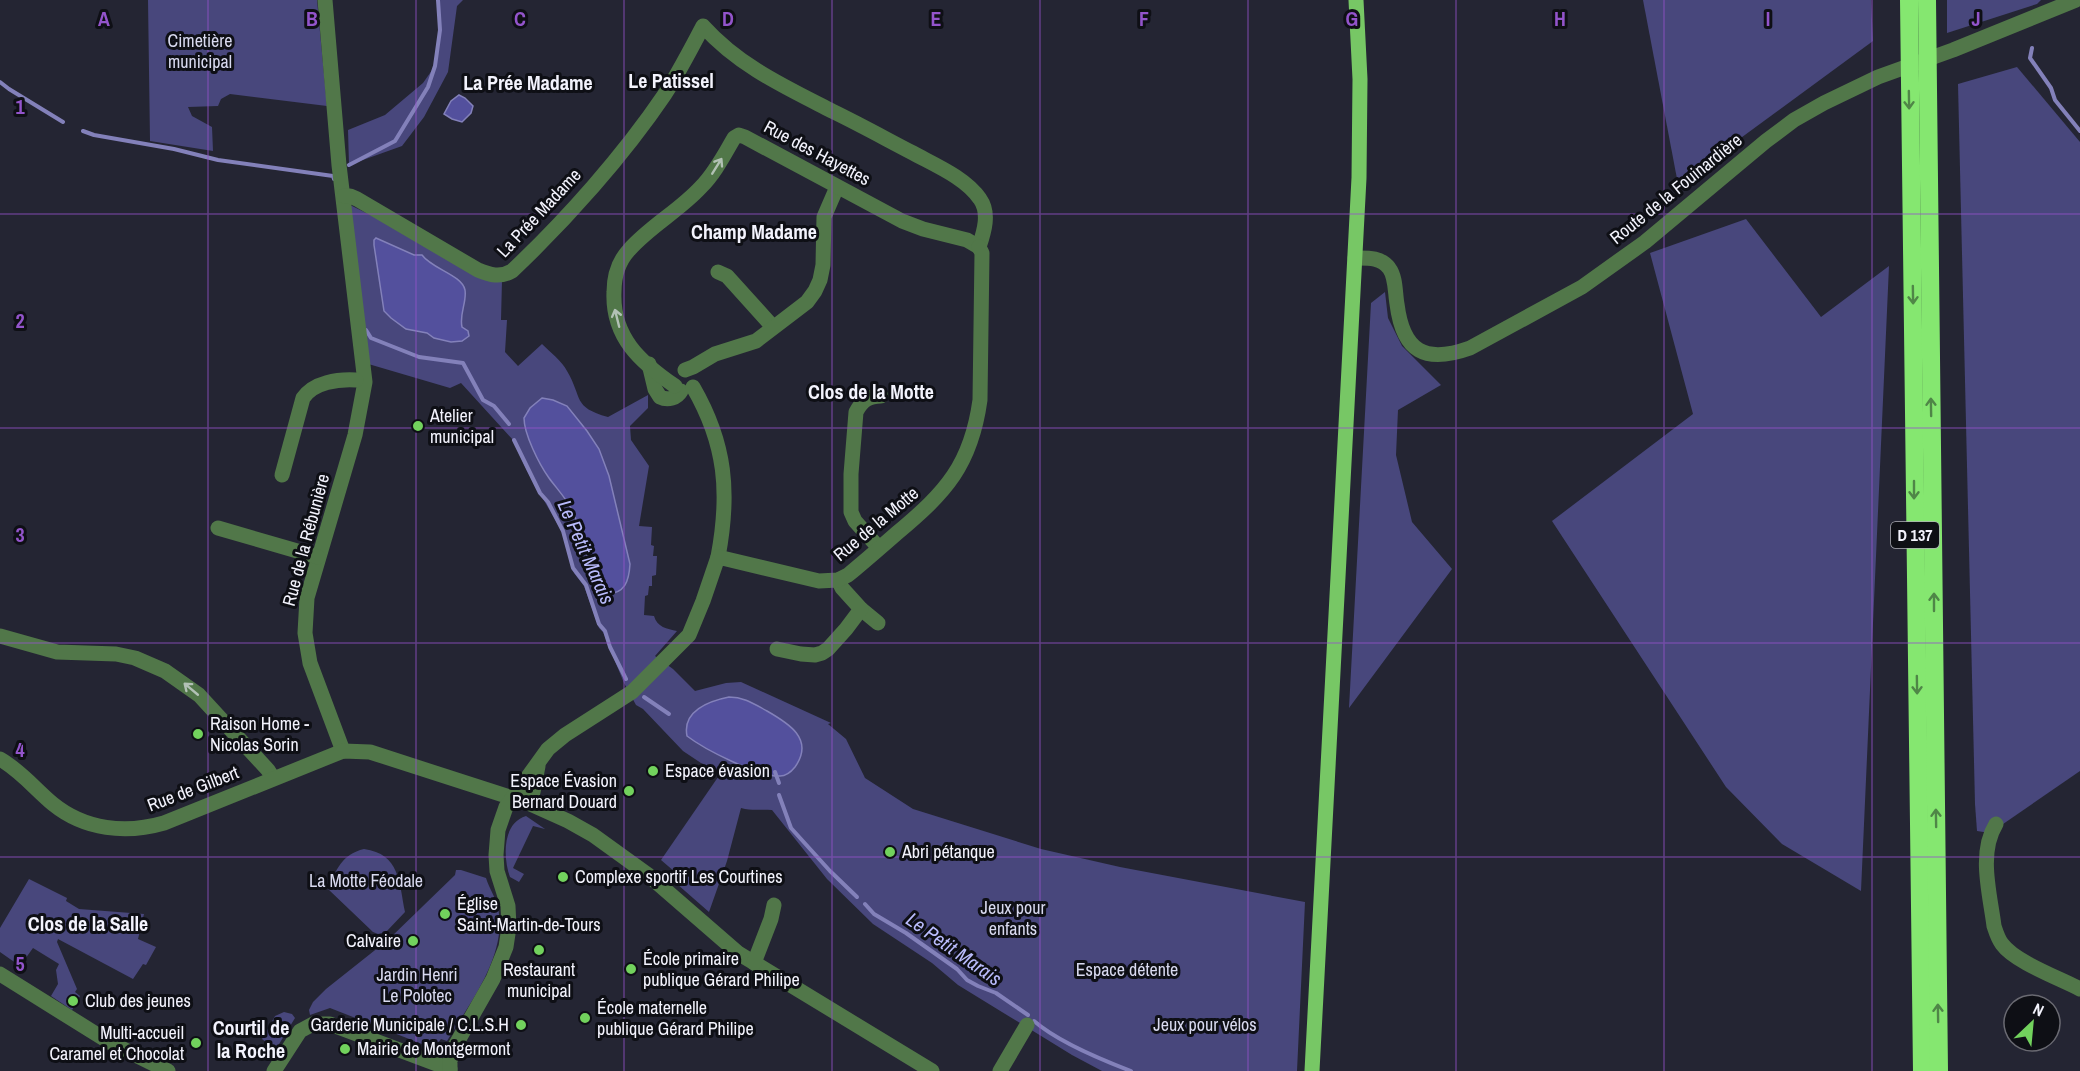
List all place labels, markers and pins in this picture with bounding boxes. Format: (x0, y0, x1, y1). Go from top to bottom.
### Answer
place label: Atelier municipal (429, 403, 494, 449)
marker: Atelier municipal (411, 419, 425, 433)
place label: Raison Home - Nicolas Sorin (210, 711, 309, 757)
marker: Raison Home - Nicolas Sorin (191, 727, 205, 741)
place label: Espace évasion (665, 758, 770, 783)
marker: Espace évasion (646, 764, 660, 778)
place label: Espace Évasion Bernard Douard (510, 768, 617, 814)
marker: Espace Évasion Bernard Douard (622, 784, 636, 798)
place label: Abri pétanque (901, 839, 995, 864)
marker: Abri pétanque (883, 845, 897, 859)
place label: Complexe sportif Les Courtines (575, 864, 783, 889)
marker: Complexe sportif Les Courtines (556, 870, 570, 884)
place label: Église Saint-Martin-de-Tours (457, 891, 601, 937)
marker: Église Saint-Martin-de-Tours (438, 907, 452, 921)
place label: Calvaire (346, 928, 401, 953)
marker: Calvaire (406, 934, 420, 948)
marker: Restaurant municipal (532, 943, 546, 957)
place label: École primaire publique Gérard Philipe (643, 946, 800, 992)
place label: Restaurant municipal (503, 957, 575, 1003)
marker: École primaire publique Gérard Philipe (624, 962, 638, 976)
place label: Club des jeunes (85, 988, 191, 1013)
marker: Club des jeunes (66, 994, 80, 1008)
place label: École maternelle publique Gérard Philipe (597, 995, 754, 1041)
marker: École maternelle publique Gérard Philipe (578, 1011, 592, 1025)
place label: Garderie Municipale / C.L.S.H (310, 1012, 509, 1037)
marker: Garderie Municipale / C.L.S.H (514, 1018, 528, 1032)
place label: Multi-accueil Caramel et Chocolat (49, 1020, 184, 1066)
marker: Multi-accueil Caramel et Chocolat (189, 1036, 203, 1050)
place label: Mairie de Montgermont (357, 1036, 510, 1061)
marker: Mairie de Montgermont (338, 1042, 352, 1056)

